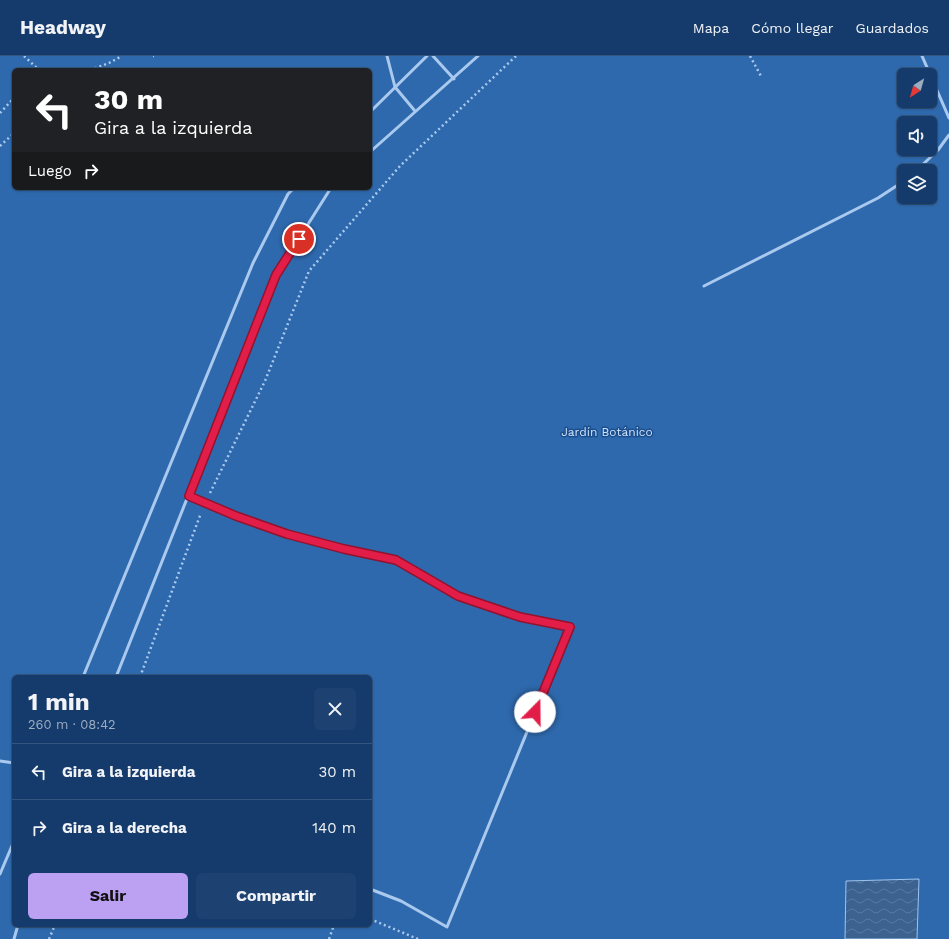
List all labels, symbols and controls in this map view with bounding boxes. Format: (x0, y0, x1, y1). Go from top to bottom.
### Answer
text: Headway (20, 16, 106, 39)
text: Mapa (693, 20, 729, 36)
text: Cómo llegar (751, 20, 834, 36)
text: Guardados (856, 20, 929, 36)
north arrow (897, 68, 937, 108)
map controls (897, 68, 937, 204)
text: 30 m (94, 83, 163, 116)
icon: left (28, 84, 80, 136)
button: sound (897, 116, 937, 156)
text: Gira a la izquierda (94, 117, 253, 138)
icon: right (80, 160, 102, 182)
text: Luego (28, 162, 72, 180)
button: layers (897, 164, 937, 204)
pin (282, 222, 316, 256)
icon: arrive (288, 228, 310, 250)
park label: Jardín Botánico (561, 425, 653, 439)
text: 1 min (28, 688, 90, 716)
button: close (314, 688, 356, 730)
position arrow (514, 691, 556, 733)
text: 260 m · 08:42 (28, 717, 116, 732)
icon: left (28, 761, 50, 783)
text: Gira a la izquierda (62, 763, 195, 781)
text: 30 m (319, 763, 356, 781)
icon: right (28, 817, 50, 839)
text: Gira a la derecha (62, 819, 187, 837)
text: 140 m (312, 819, 356, 837)
button: Salir (28, 873, 188, 919)
button: Compartir (196, 873, 356, 919)

